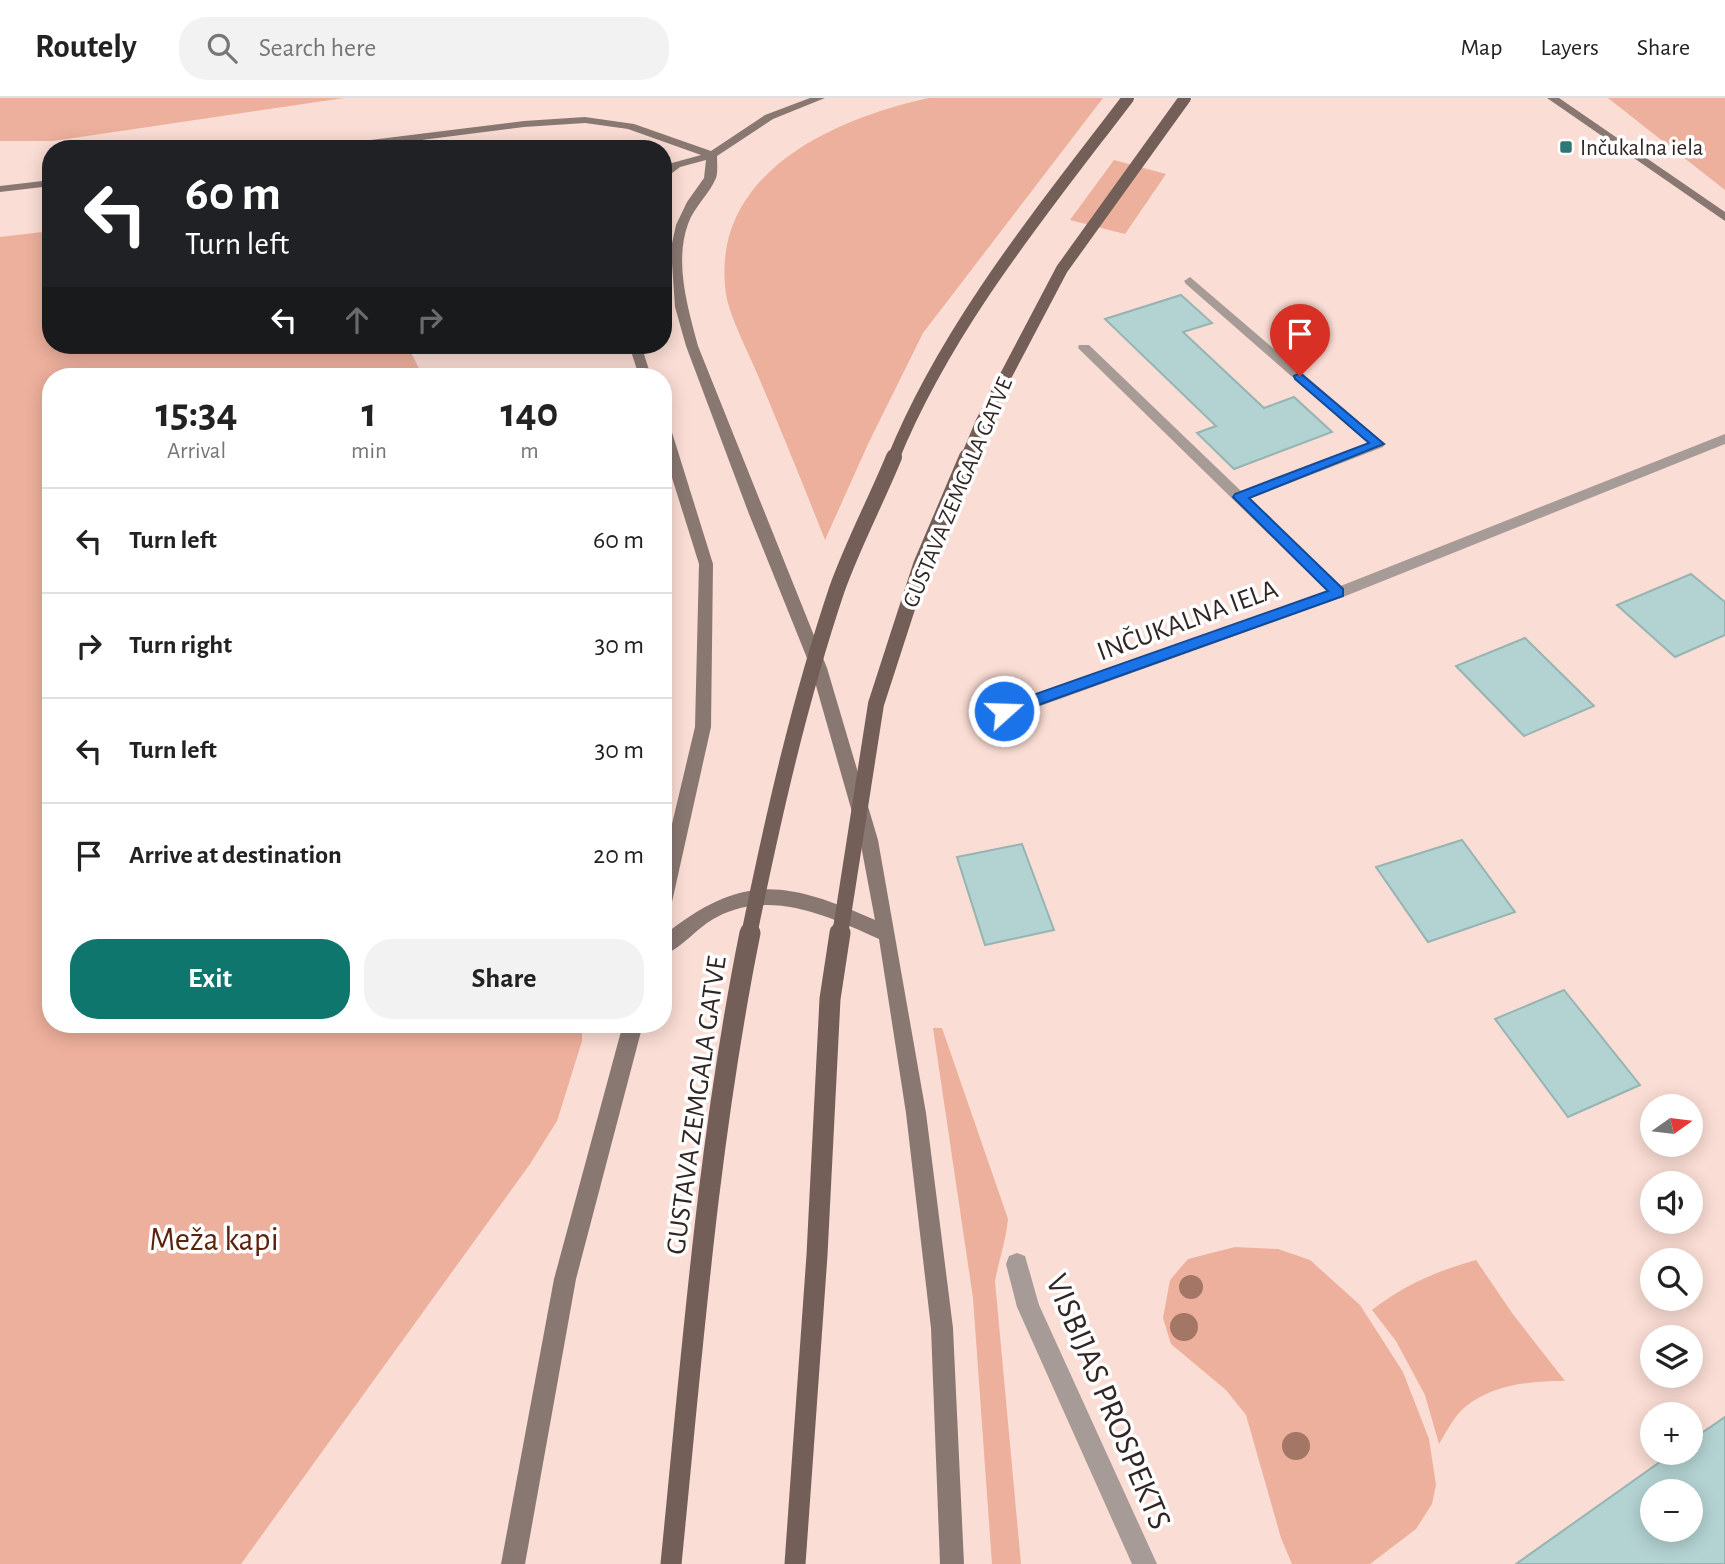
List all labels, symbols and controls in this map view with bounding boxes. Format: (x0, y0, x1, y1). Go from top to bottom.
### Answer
search box (179, 17, 669, 80)
icon: search (203, 29, 241, 67)
text: Routely (35, 31, 137, 64)
text: Search here (259, 35, 376, 61)
text: Map (1460, 36, 1502, 60)
text: Layers (1540, 36, 1599, 60)
text: Share (1637, 36, 1690, 60)
place label: Inčukalna iela (1580, 137, 1704, 160)
marker: Inčukalna iela (1558, 139, 1574, 155)
icon: left (70, 168, 161, 259)
text: 60 m (185, 170, 281, 219)
text: Turn left (185, 228, 289, 260)
icon: left (265, 301, 303, 339)
icon: ahead (338, 301, 376, 339)
icon: right (411, 301, 449, 339)
pin (1270, 304, 1330, 376)
icon: arrive (1281, 315, 1319, 353)
street label: GUSTAVA ZEMGALA GATVE (899, 374, 1017, 611)
text: 15:34 (155, 392, 238, 434)
text: 1 (361, 392, 377, 434)
text: 140 (500, 392, 559, 434)
text: Arrival (167, 440, 226, 463)
text: min (351, 440, 387, 463)
text: m (520, 440, 539, 463)
icon: left (70, 522, 108, 560)
text: Turn left (129, 527, 217, 553)
text: 60 m (593, 527, 644, 553)
street label: INČUKALNA IELA (1093, 573, 1282, 667)
icon: right (70, 627, 108, 665)
text: Turn right (129, 632, 232, 658)
text: 30 m (594, 632, 644, 658)
position arrow (967, 674, 1041, 748)
icon: left (70, 732, 108, 770)
text: Turn left (129, 737, 217, 763)
text: 30 m (594, 737, 644, 763)
icon: arrive (70, 837, 108, 875)
text: Arrive at destination (129, 842, 342, 868)
text: 20 m (593, 842, 644, 868)
button: Exit (70, 939, 350, 1019)
button: Share (364, 939, 644, 1019)
street label: GUSTAVA ZEMGALA GATVE (662, 954, 732, 1256)
north arrow (1640, 1094, 1703, 1157)
map controls (1640, 1094, 1703, 1542)
button: sound (1640, 1171, 1703, 1234)
park label: Meža kapi (149, 1224, 279, 1257)
button: search (1640, 1248, 1703, 1311)
street label: VISBIJAS PROSPEKTS (1039, 1270, 1176, 1534)
button: layers (1640, 1325, 1703, 1388)
button: + (1640, 1402, 1703, 1465)
button: − (1640, 1479, 1703, 1542)

